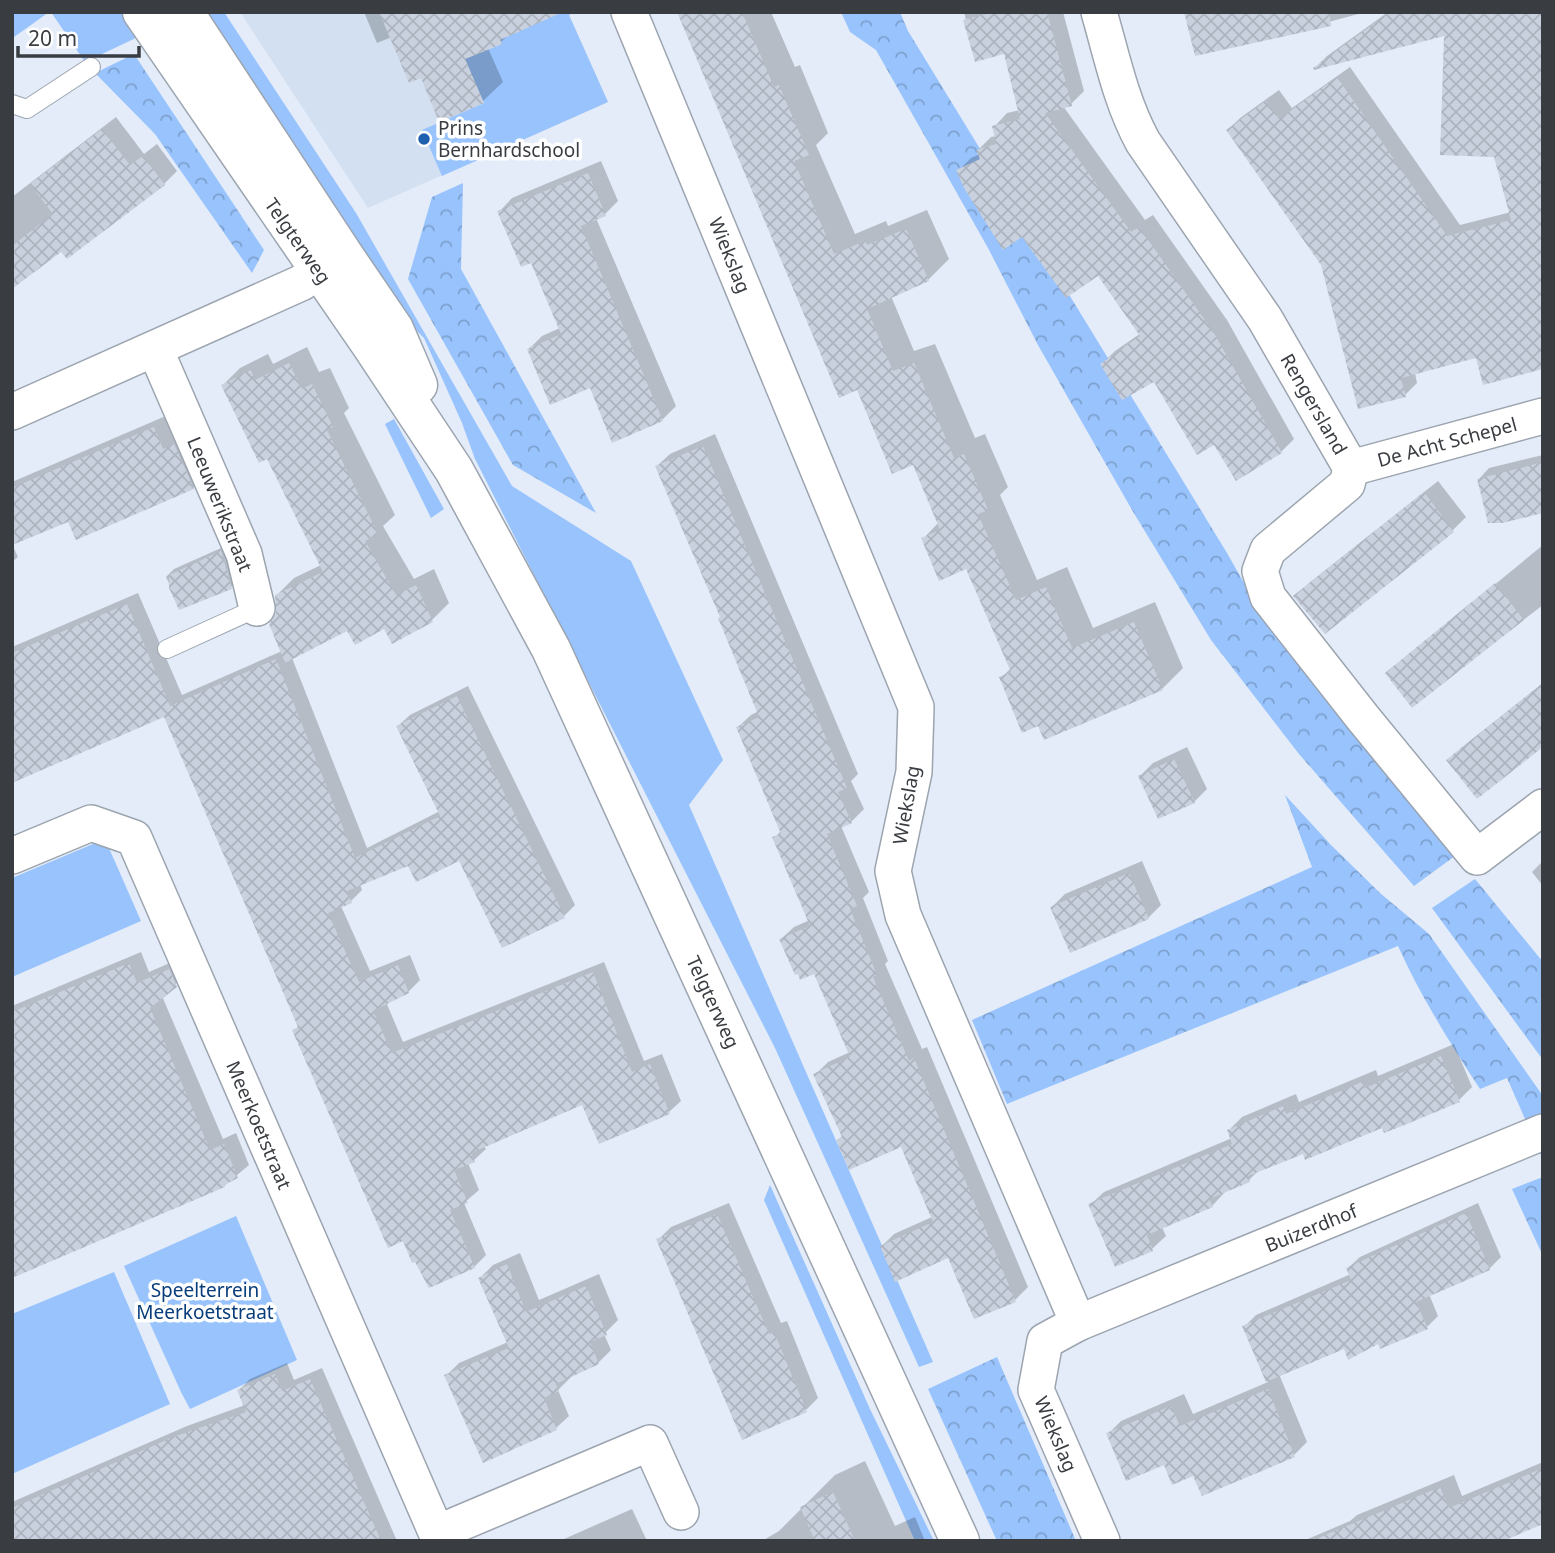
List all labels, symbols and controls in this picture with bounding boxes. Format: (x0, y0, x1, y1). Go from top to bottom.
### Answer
scale bar (18, 14, 138, 58)
text: 20 m (28, 24, 77, 52)
place label: Prins Bernhardschool (438, 115, 580, 163)
marker: Prins Bernhardschool (416, 131, 432, 147)
street label: Telgterweg (259, 193, 337, 289)
street label: Wiekslag (703, 213, 757, 297)
street label: Rengersland (1275, 349, 1353, 459)
street label: De Acht Schepel (1374, 411, 1520, 473)
street label: Leeuwerikstraat (181, 433, 259, 575)
street label: Wiekslag (886, 763, 926, 847)
street label: Telgterweg (680, 952, 746, 1052)
street label: Meerkoetstraat (220, 1057, 298, 1193)
street label: Buizerdhof (1261, 1197, 1362, 1258)
park label: Speelterrein Meerkoetstraat (136, 1277, 274, 1325)
street label: Wiekslag (1028, 1392, 1084, 1476)

